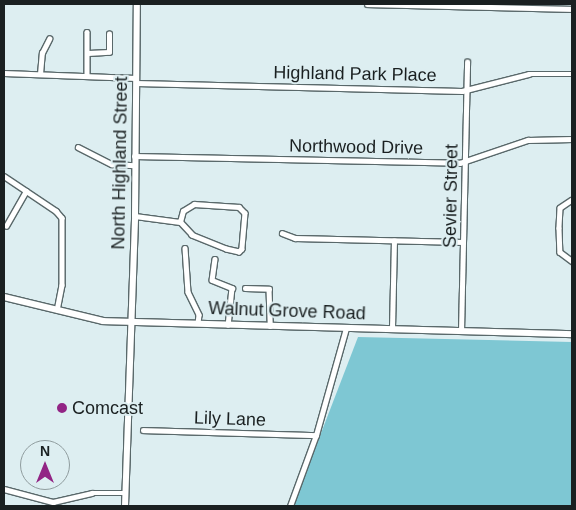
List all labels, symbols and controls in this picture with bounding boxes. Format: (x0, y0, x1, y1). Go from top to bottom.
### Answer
street label: Highland Park Place (273, 62, 437, 86)
street label: North Highland Street (108, 76, 132, 250)
street label: Northwood Drive (289, 135, 423, 159)
street label: Sevier Street (439, 144, 463, 248)
street label: Walnut Grove Road (208, 297, 366, 325)
place label: Comcast (72, 397, 143, 419)
marker: Comcast (56, 402, 68, 414)
street label: Lily Lane (194, 407, 266, 431)
north arrow (20, 440, 70, 490)
text: N (40, 443, 50, 459)

